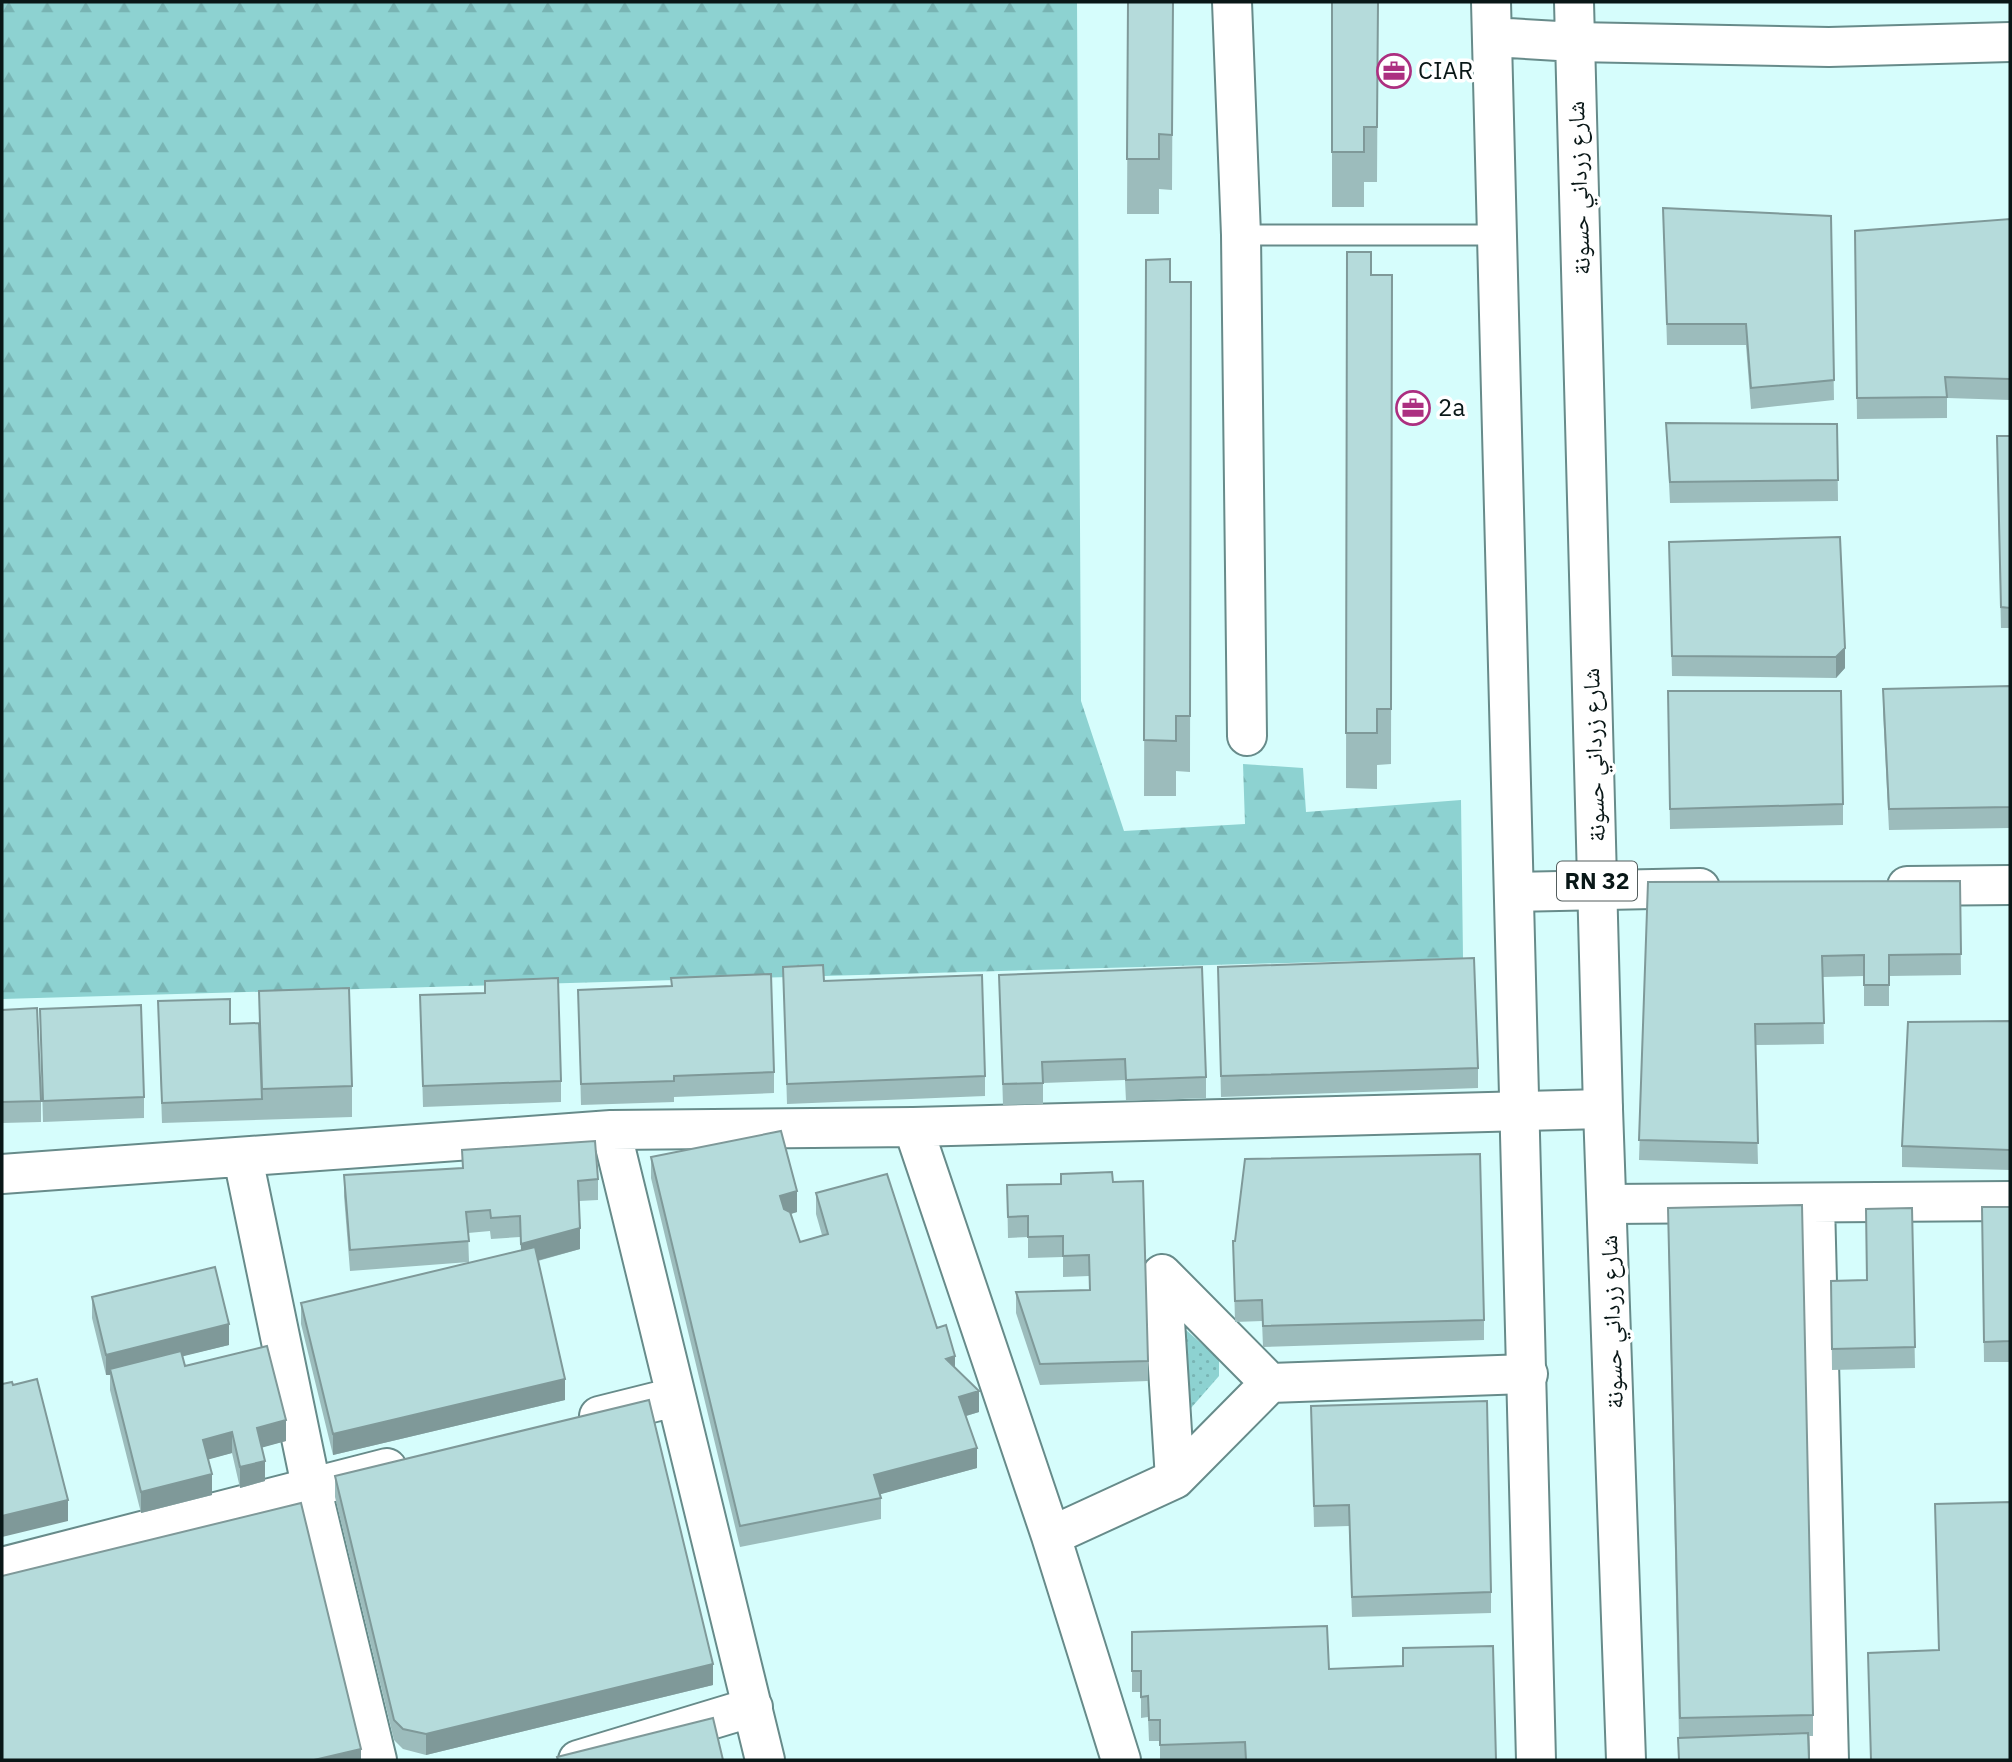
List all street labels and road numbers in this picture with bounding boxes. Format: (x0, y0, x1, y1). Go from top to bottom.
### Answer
street label: شارع زرداني حسونة (1559, 100, 1601, 276)
street label: شارع زرداني حسونة (1574, 667, 1616, 843)
road number: RN 32 (1557, 862, 1637, 900)
street label: شارع زرداني حسونة (1592, 1234, 1634, 1410)

